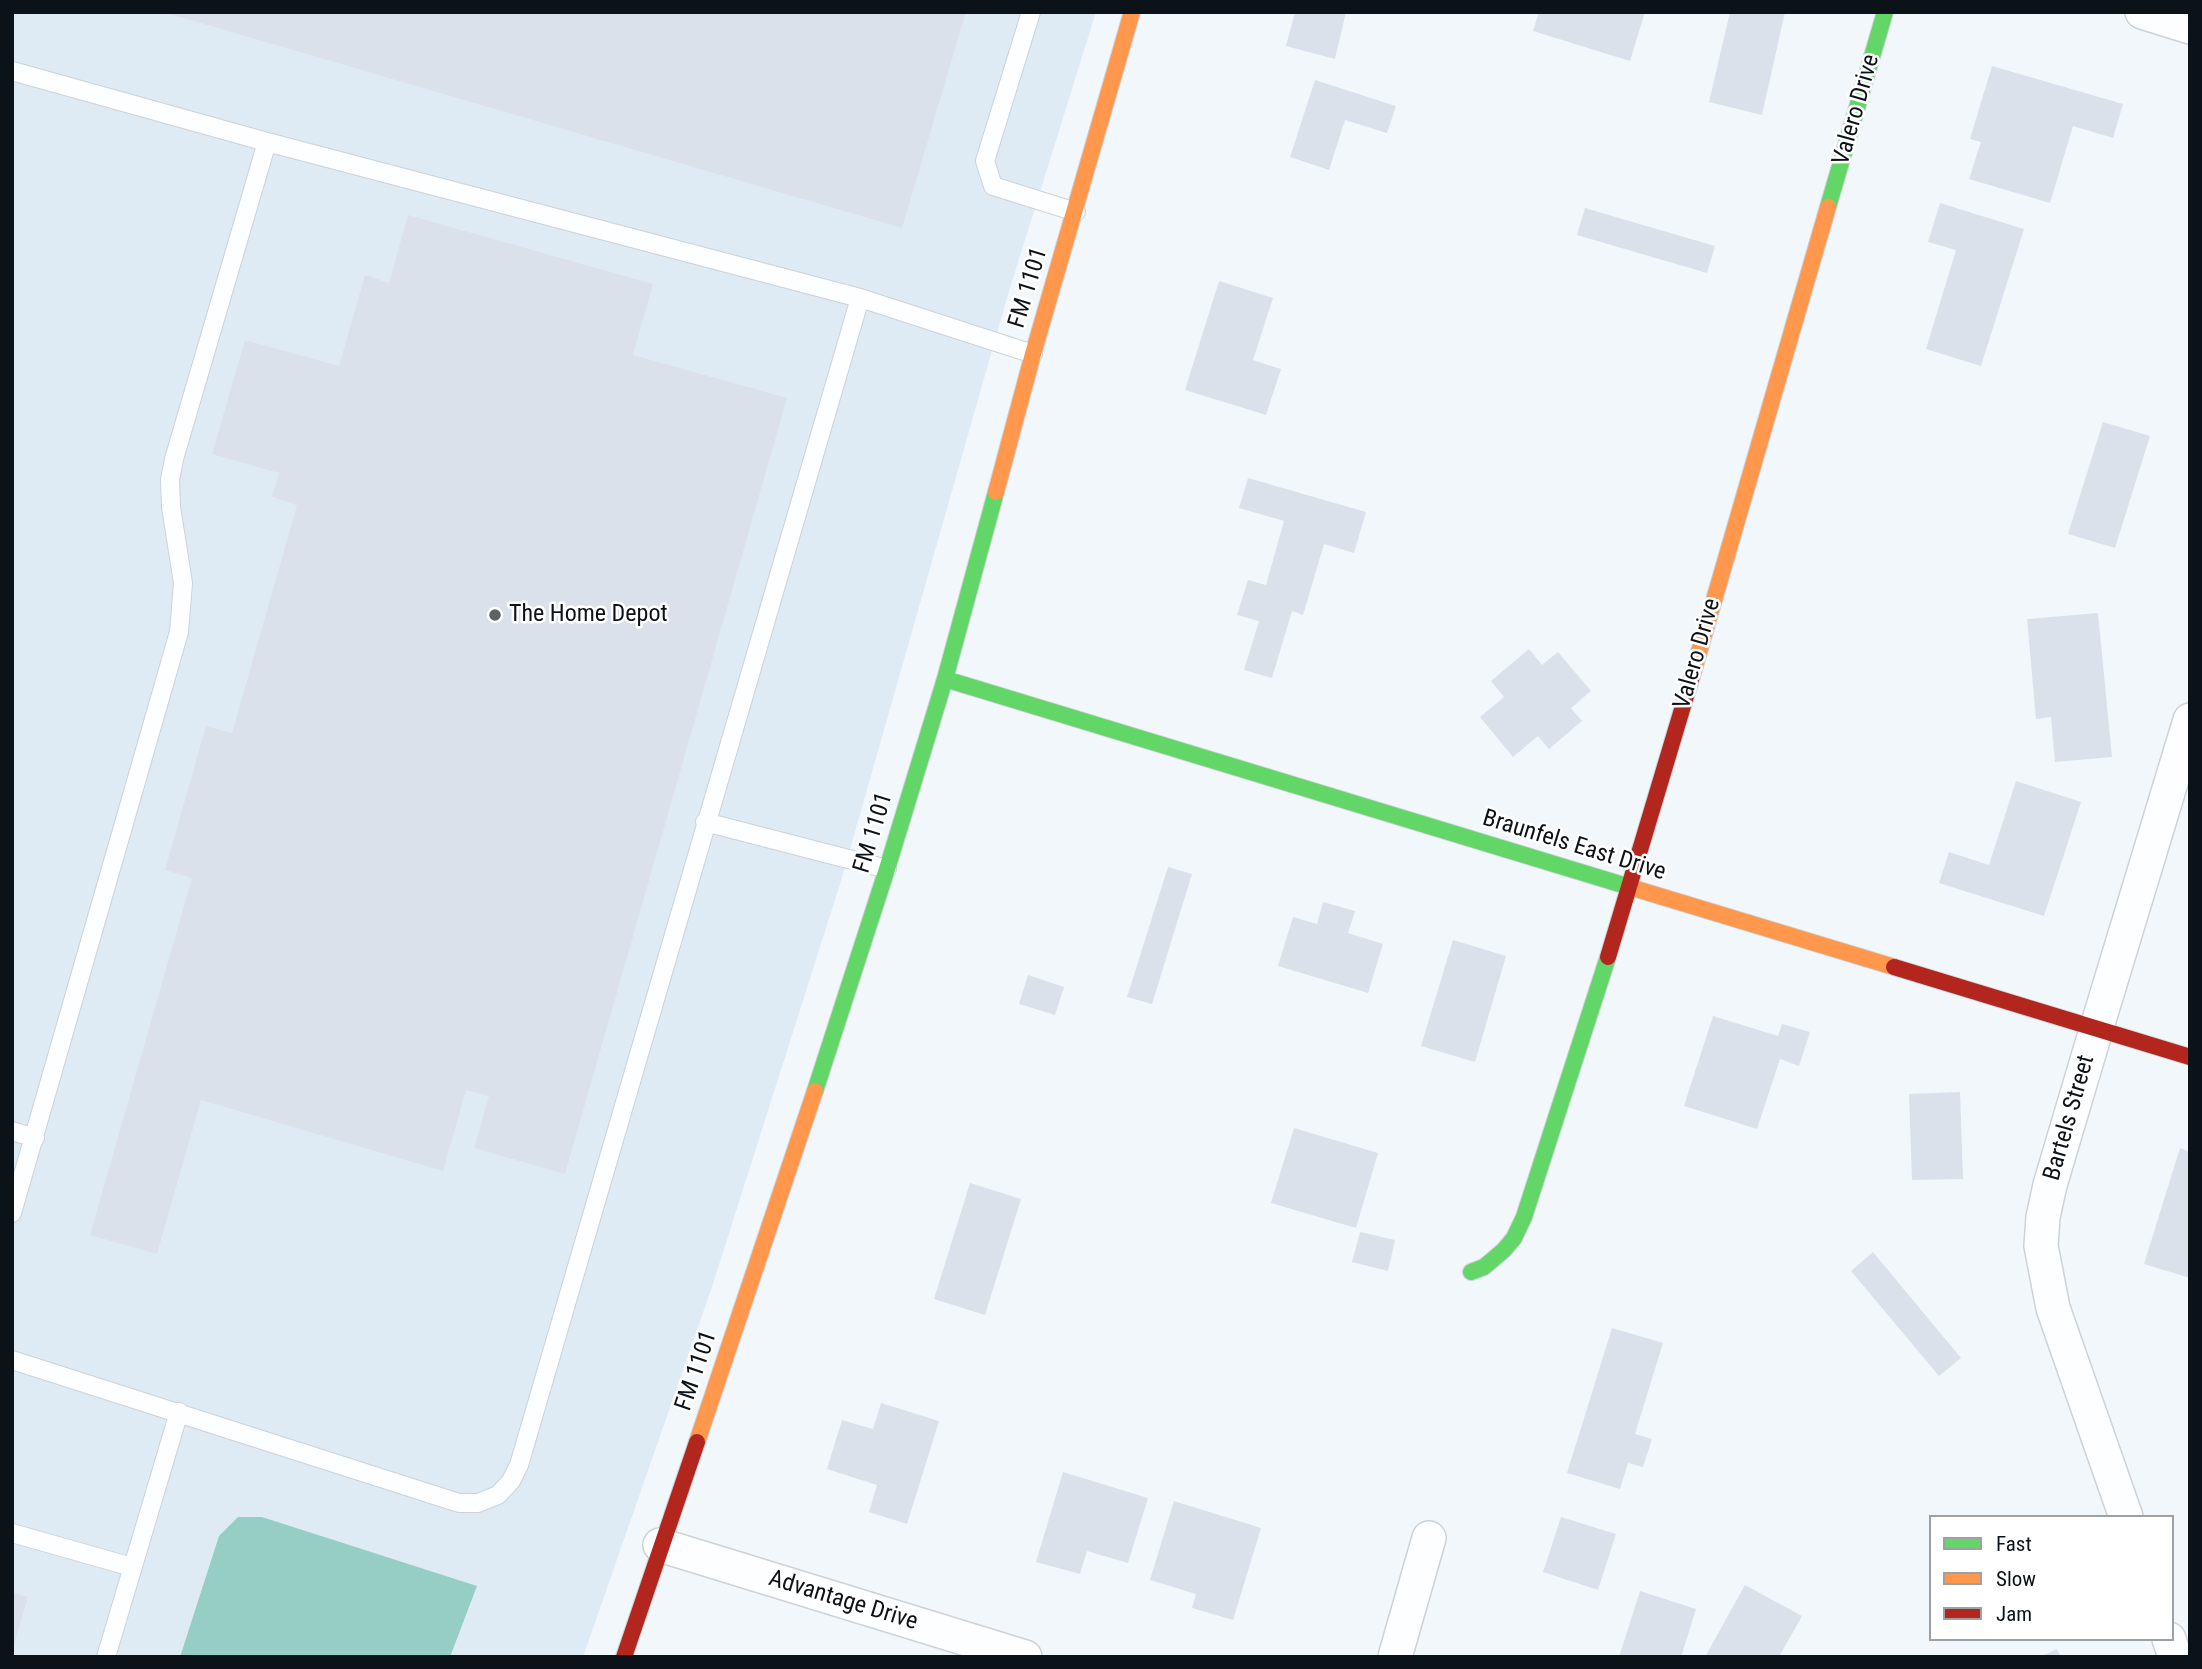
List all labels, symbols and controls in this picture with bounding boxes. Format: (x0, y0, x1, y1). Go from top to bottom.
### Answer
street label: Valero Drive (1827, 51, 1887, 169)
street label: FM 1101 (1003, 244, 1055, 332)
street label: Valero Drive (1668, 595, 1728, 713)
place label: The Home Depot (509, 601, 668, 629)
marker: The Home Depot (487, 607, 503, 623)
street label: FM 1101 (848, 789, 900, 877)
street label: Braunfels East Drive (1479, 804, 1669, 888)
street label: Bartels Street (2038, 1052, 2102, 1184)
street label: FM 1101 (670, 1327, 724, 1415)
legend (1929, 1515, 2174, 1641)
text: Fast (1996, 1532, 2032, 1556)
street label: Advantage Drive (765, 1565, 921, 1637)
text: Slow (1996, 1567, 2036, 1591)
text: Jam (1996, 1602, 2032, 1626)

